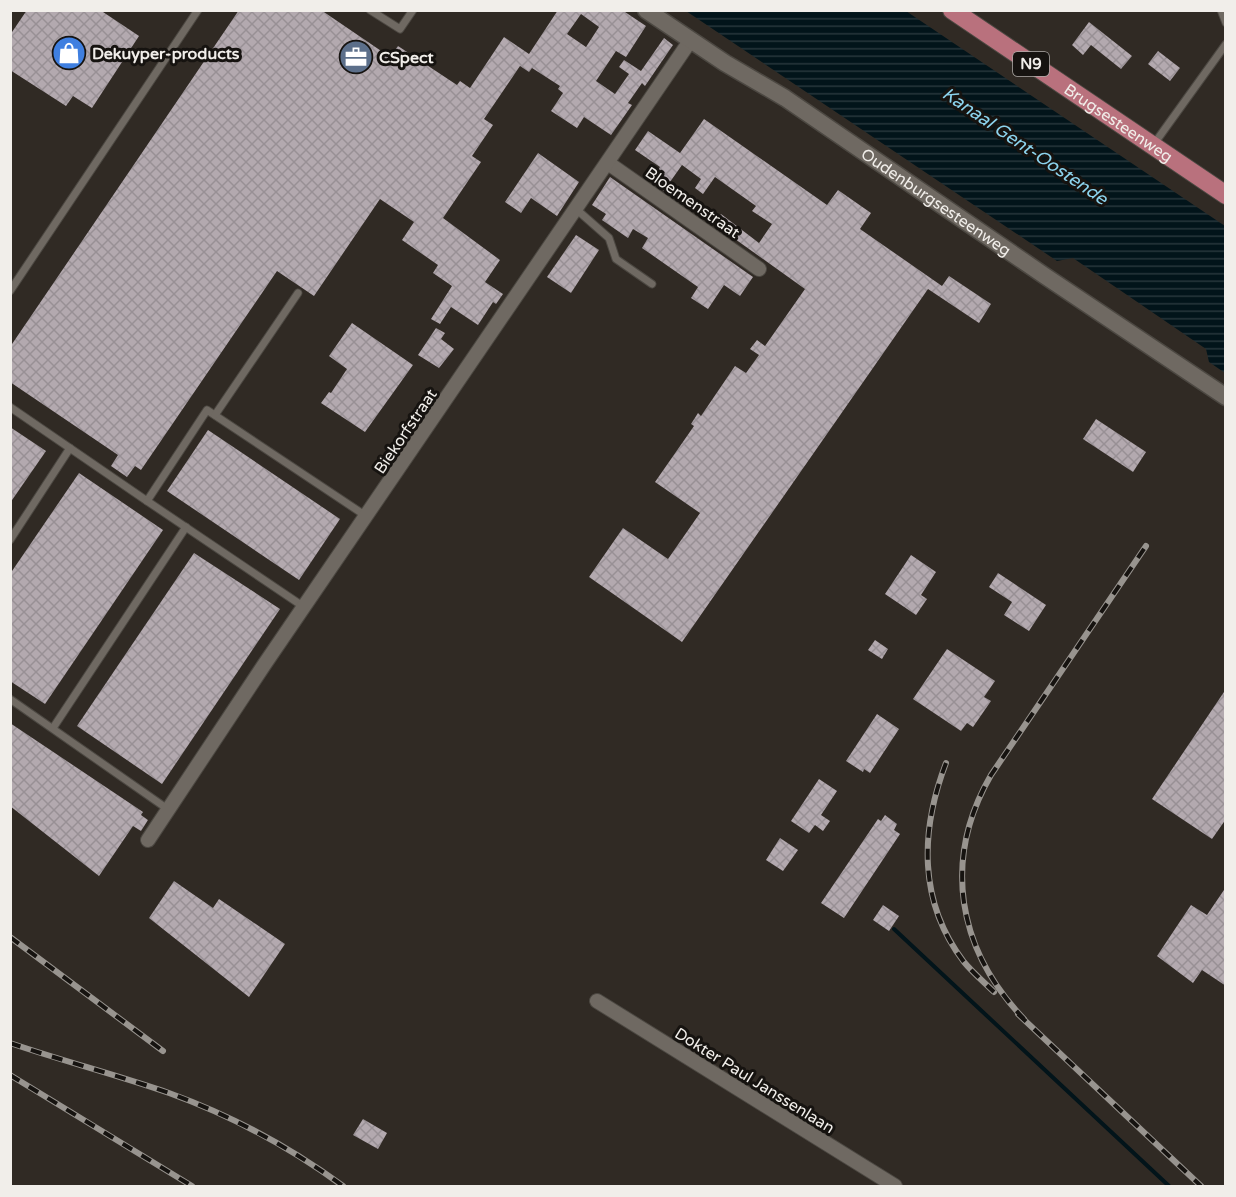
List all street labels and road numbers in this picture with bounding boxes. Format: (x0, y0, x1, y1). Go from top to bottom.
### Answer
road number: N9 (1013, 52, 1049, 76)
street label: Brugsesteenweg (1060, 80, 1176, 167)
street label: Oudenburgsesteenweg (857, 144, 1015, 261)
street label: Bloemenstraat (641, 163, 744, 243)
street label: Biekorfstraat (370, 385, 442, 478)
street label: Dokter Paul Janssenlaan (671, 1023, 838, 1138)

